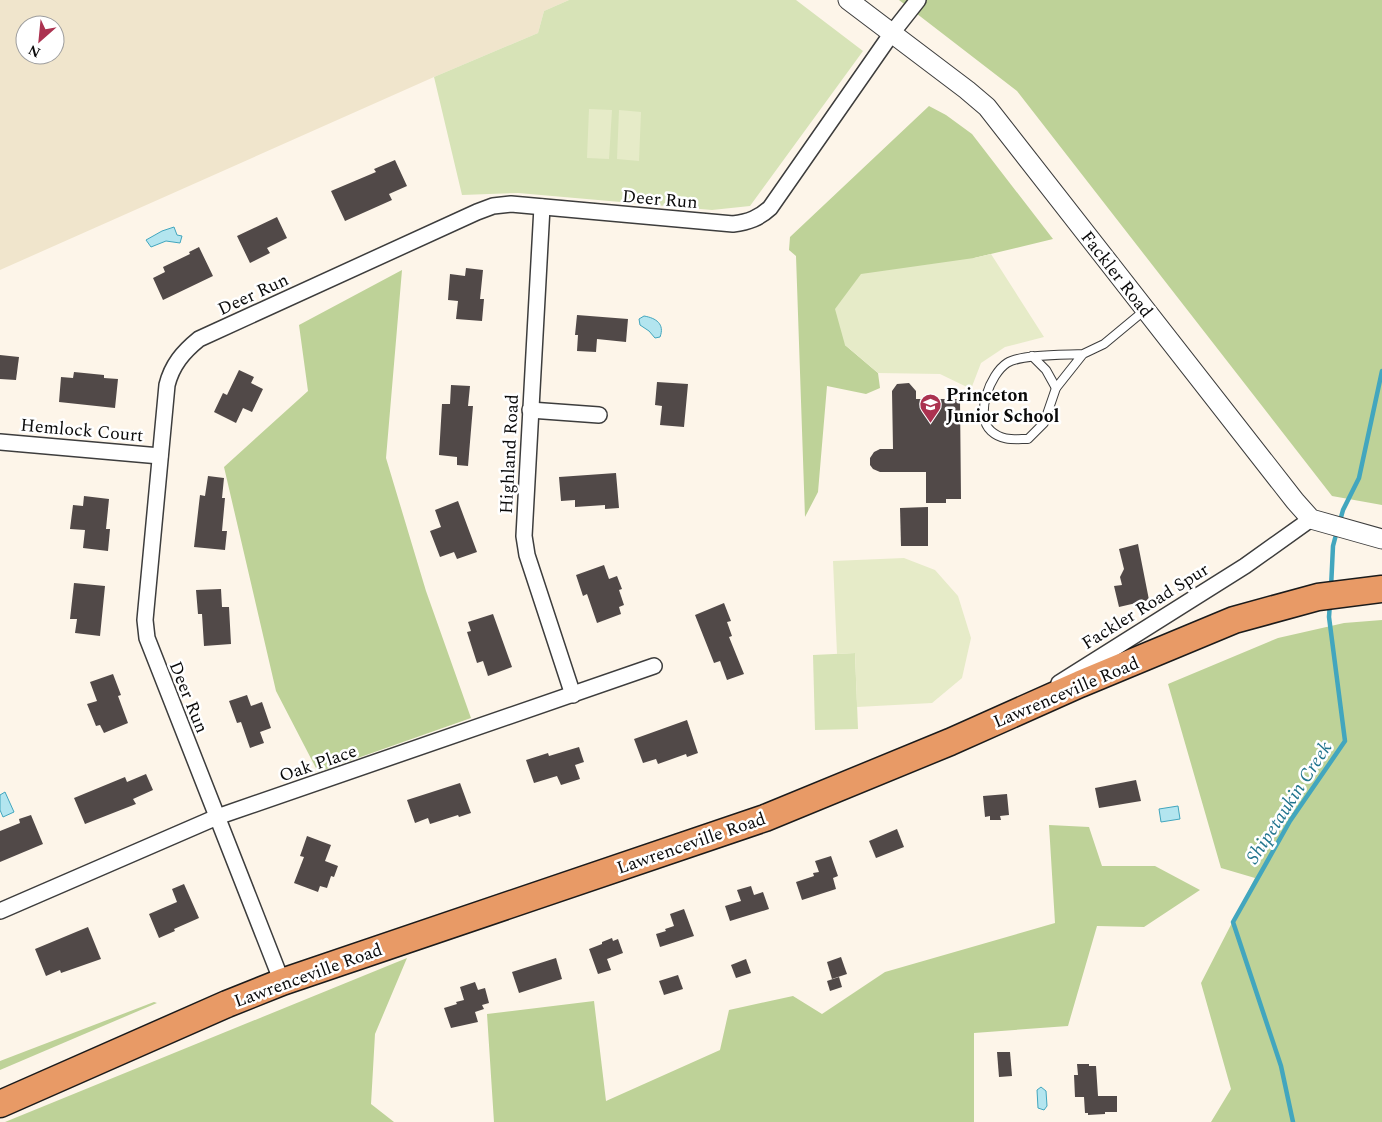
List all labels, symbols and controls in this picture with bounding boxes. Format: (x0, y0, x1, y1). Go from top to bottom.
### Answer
north arrow (15, 15, 65, 65)
text: N (24, 39, 44, 63)
street label: Deer Run (621, 183, 699, 216)
street label: Fackler Road (1074, 225, 1159, 324)
street label: Deer Run (213, 266, 293, 323)
place label: Princeton Junior School (946, 382, 1060, 430)
street label: Highland Road (493, 393, 526, 515)
school or university icon: Princeton Junior School (918, 393, 942, 424)
street label: Hemlock Court (19, 412, 145, 449)
street label: Fackler Road Spur (1076, 556, 1214, 656)
street label: Lawrenceville Road (989, 650, 1143, 735)
street label: Deer Run (162, 657, 215, 737)
water label: Shipetaukin Creek (1239, 736, 1340, 870)
street label: Oak Place (276, 738, 361, 789)
street label: Lawrenceville Road (613, 805, 769, 882)
street label: Lawrenceville Road (230, 936, 386, 1015)

